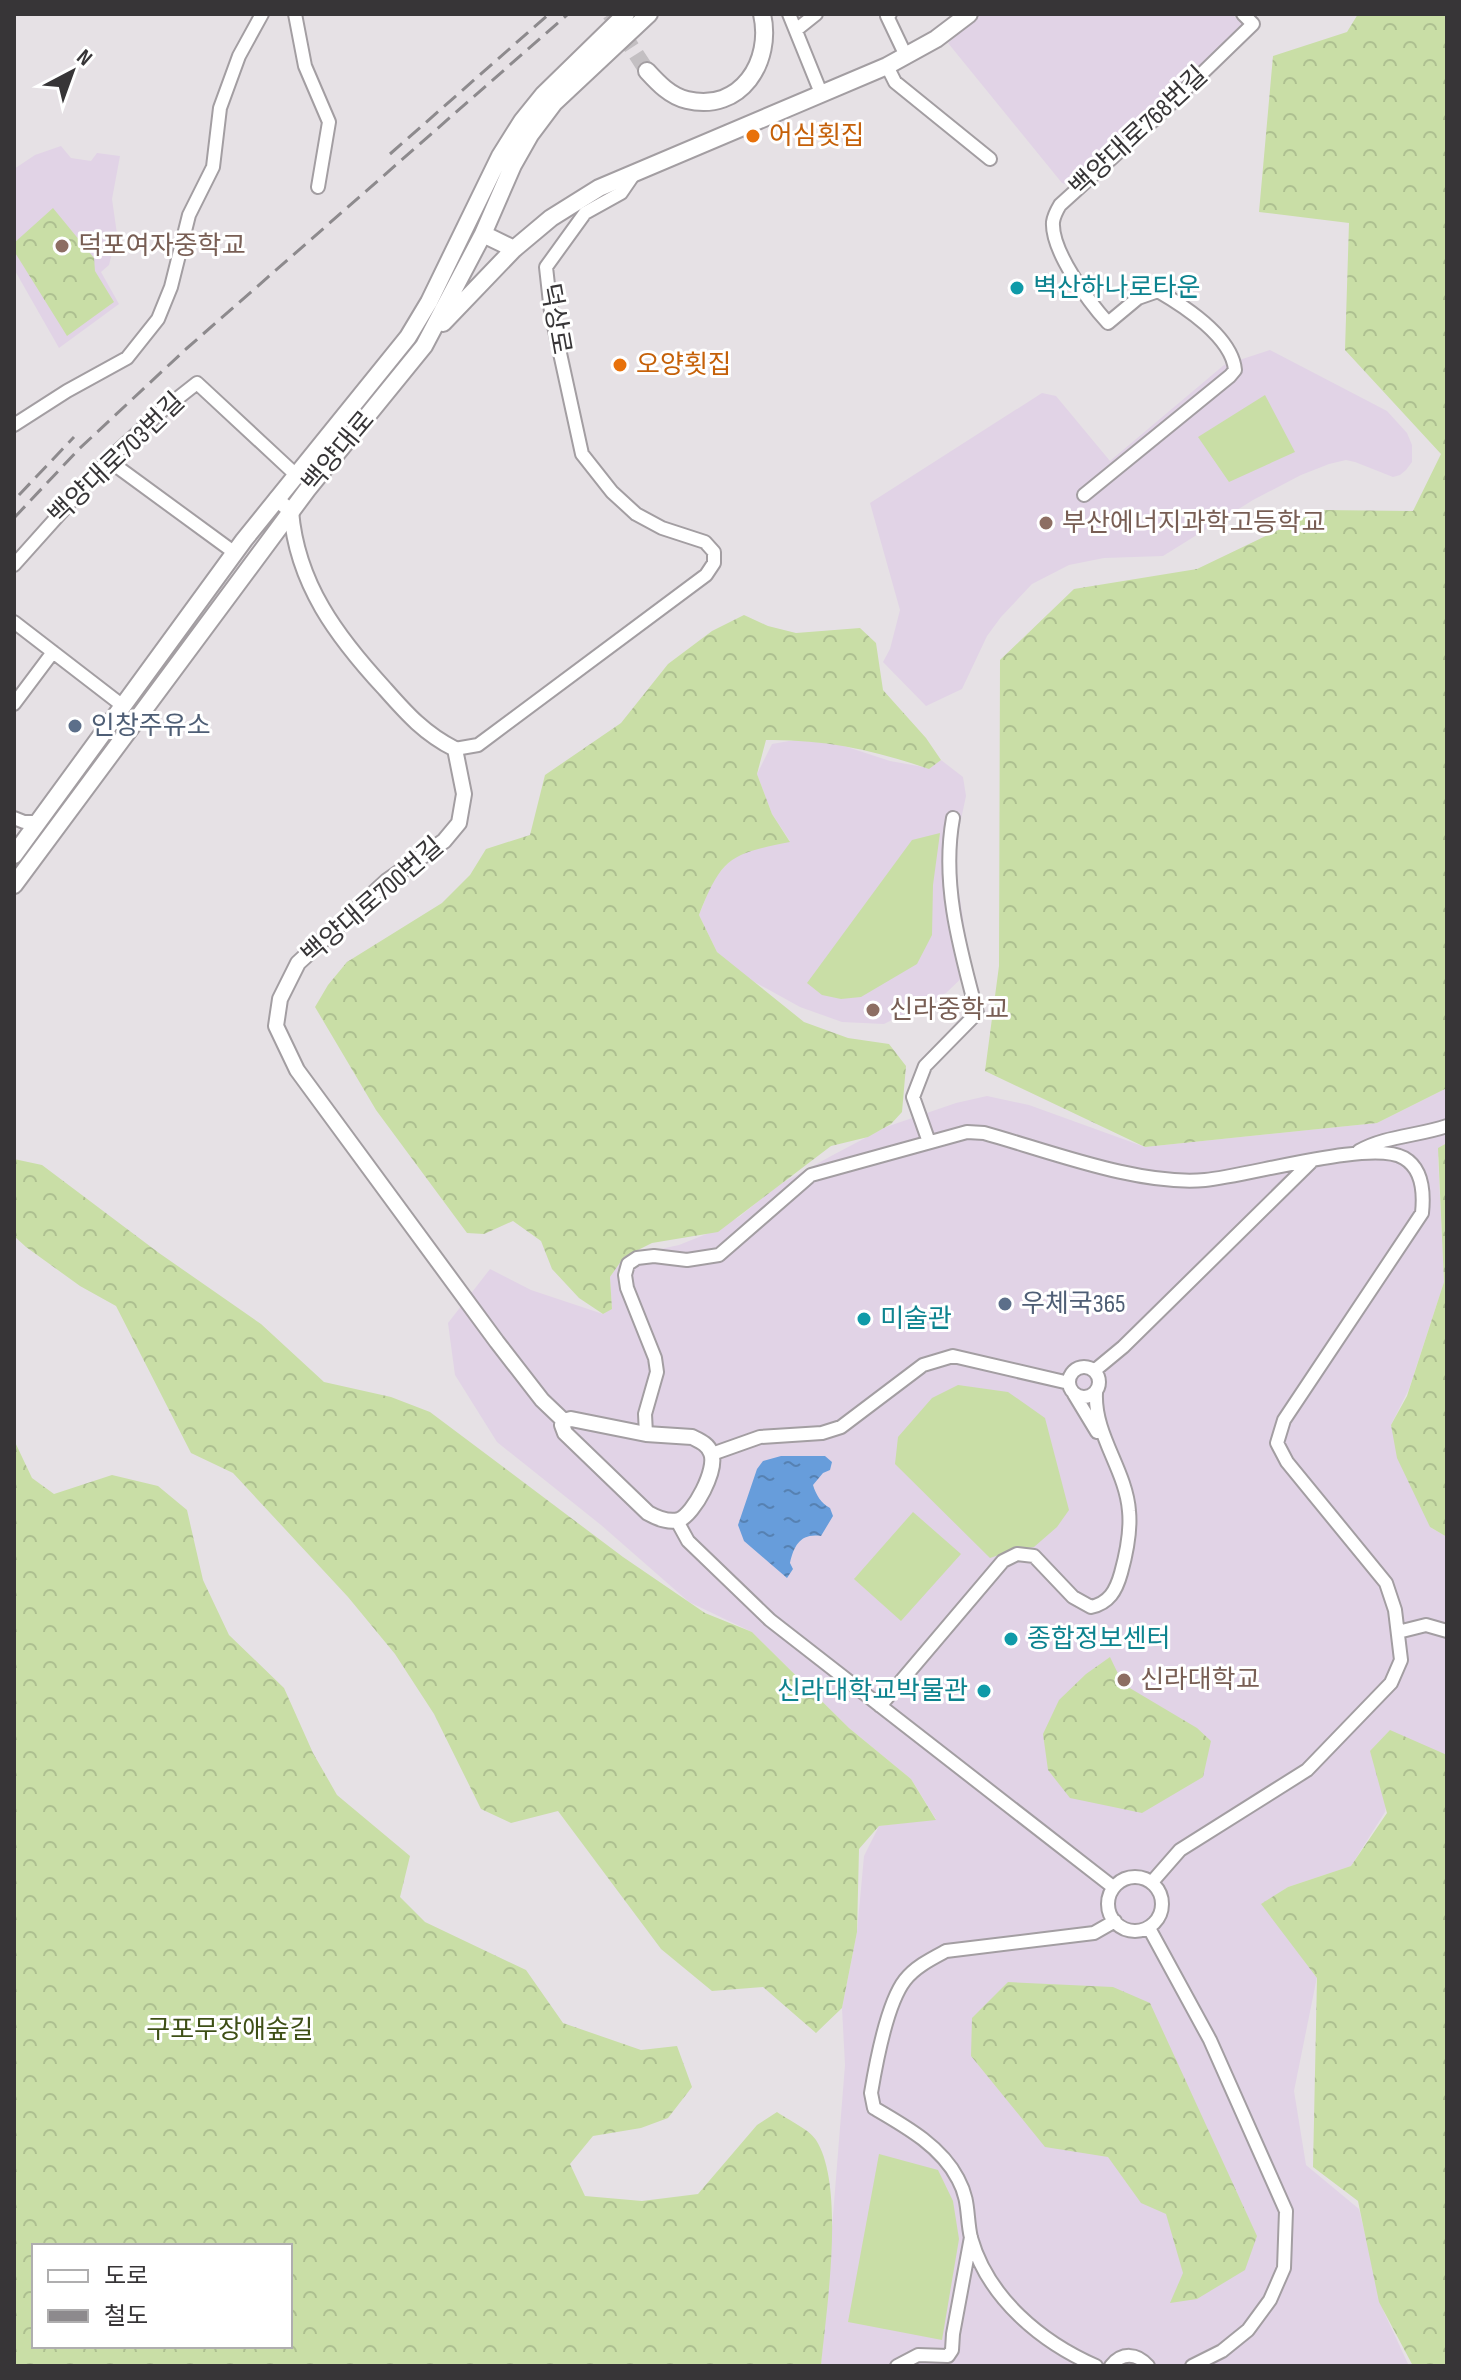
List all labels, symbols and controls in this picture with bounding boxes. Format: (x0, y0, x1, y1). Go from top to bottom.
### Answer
north arrow (32, 32, 112, 112)
text: N (71, 44, 97, 72)
street label: 백양대로768번길 (1064, 60, 1214, 204)
place label: 어심횟집 (769, 121, 865, 152)
marker: 어심횟집 (744, 127, 762, 145)
place label: 덕포여자중학교 (78, 231, 245, 262)
marker: 덕포여자중학교 (53, 237, 71, 255)
place label: 벽산하나로타운 (1033, 273, 1200, 304)
marker: 벽산하나로타운 (1008, 279, 1026, 297)
street label: 덕상로 (534, 281, 576, 357)
place label: 오양횟집 (636, 350, 732, 381)
marker: 오양횟집 (611, 356, 629, 374)
street label: 백양대로703번길 (43, 387, 191, 531)
street label: 백양대로 (296, 405, 382, 499)
place label: 부산에너지과학고등학교 (1062, 508, 1325, 539)
marker: 부산에너지과학고등학교 (1037, 514, 1055, 532)
place label: 인창주유소 (91, 711, 211, 742)
marker: 인창주유소 (66, 717, 84, 735)
street label: 백양대로700번길 (296, 831, 450, 971)
place label: 신라중학교 (889, 995, 1009, 1026)
marker: 신라중학교 (864, 1001, 882, 1019)
place label: 우체국365 (1021, 1289, 1125, 1320)
marker: 우체국365 (996, 1295, 1014, 1313)
place label: 미술관 (880, 1304, 952, 1335)
marker: 미술관 (855, 1310, 873, 1328)
place label: 종합정보센터 (1027, 1624, 1171, 1655)
marker: 종합정보센터 (1002, 1630, 1020, 1648)
place label: 신라대학교 (1140, 1665, 1260, 1696)
marker: 신라대학교 (1115, 1671, 1133, 1689)
place label: 신라대학교박물관 (777, 1676, 968, 1707)
marker: 신라대학교박물관 (975, 1682, 993, 1700)
park label: 구포무장애숲길 (146, 2015, 314, 2046)
legend (32, 2244, 292, 2348)
text: 도로 (104, 2262, 148, 2291)
text: 철도 (104, 2302, 148, 2331)

